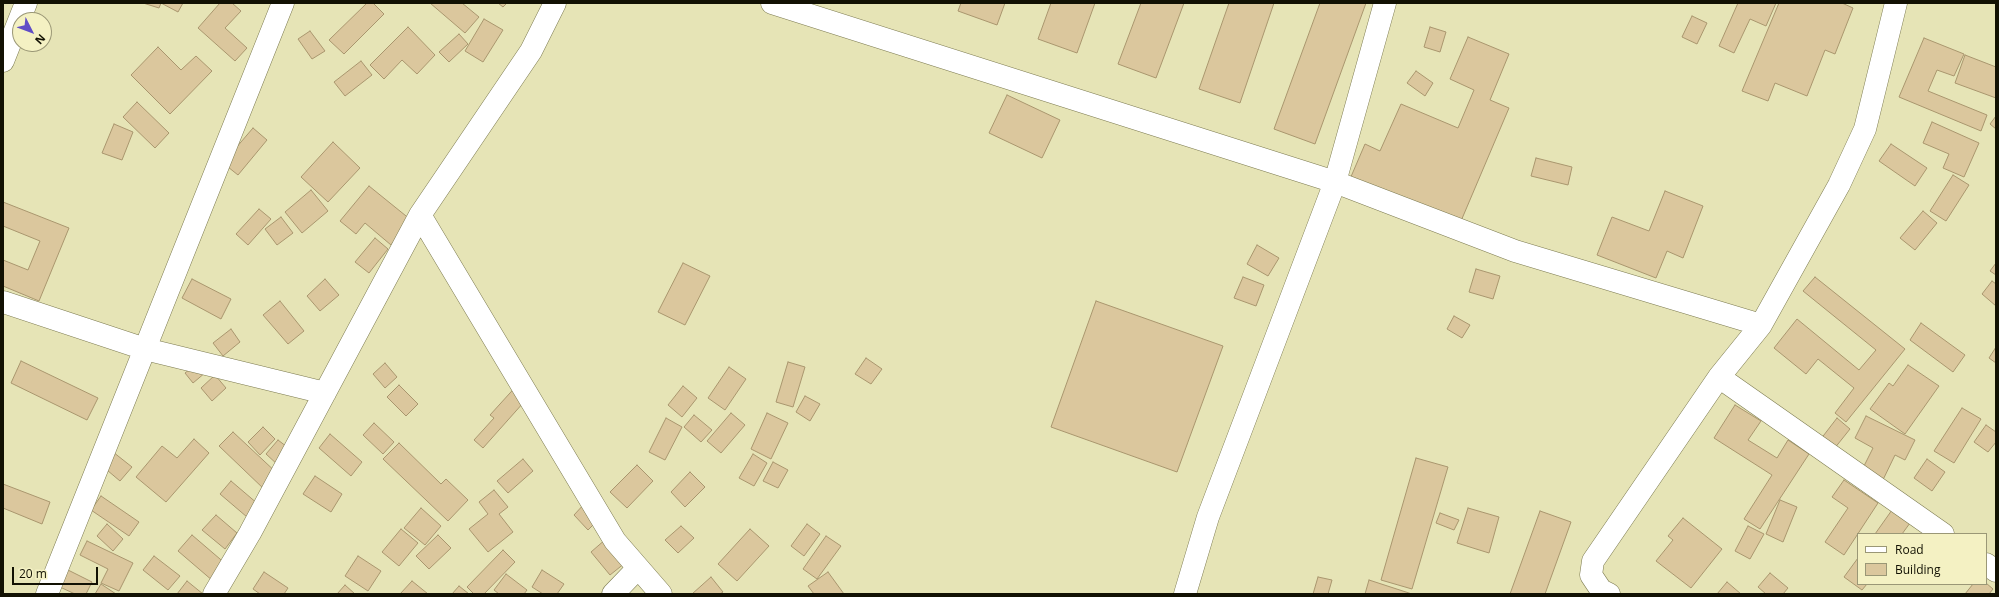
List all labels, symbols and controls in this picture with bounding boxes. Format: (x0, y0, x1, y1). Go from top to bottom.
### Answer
north arrow (12, 12, 52, 52)
text: N (32, 31, 49, 48)
legend (1857, 533, 1987, 585)
text: Road (1895, 541, 1924, 558)
scale bar (14, 559, 100, 585)
text: Building (1895, 561, 1940, 578)
text: 20 m (19, 565, 47, 582)

